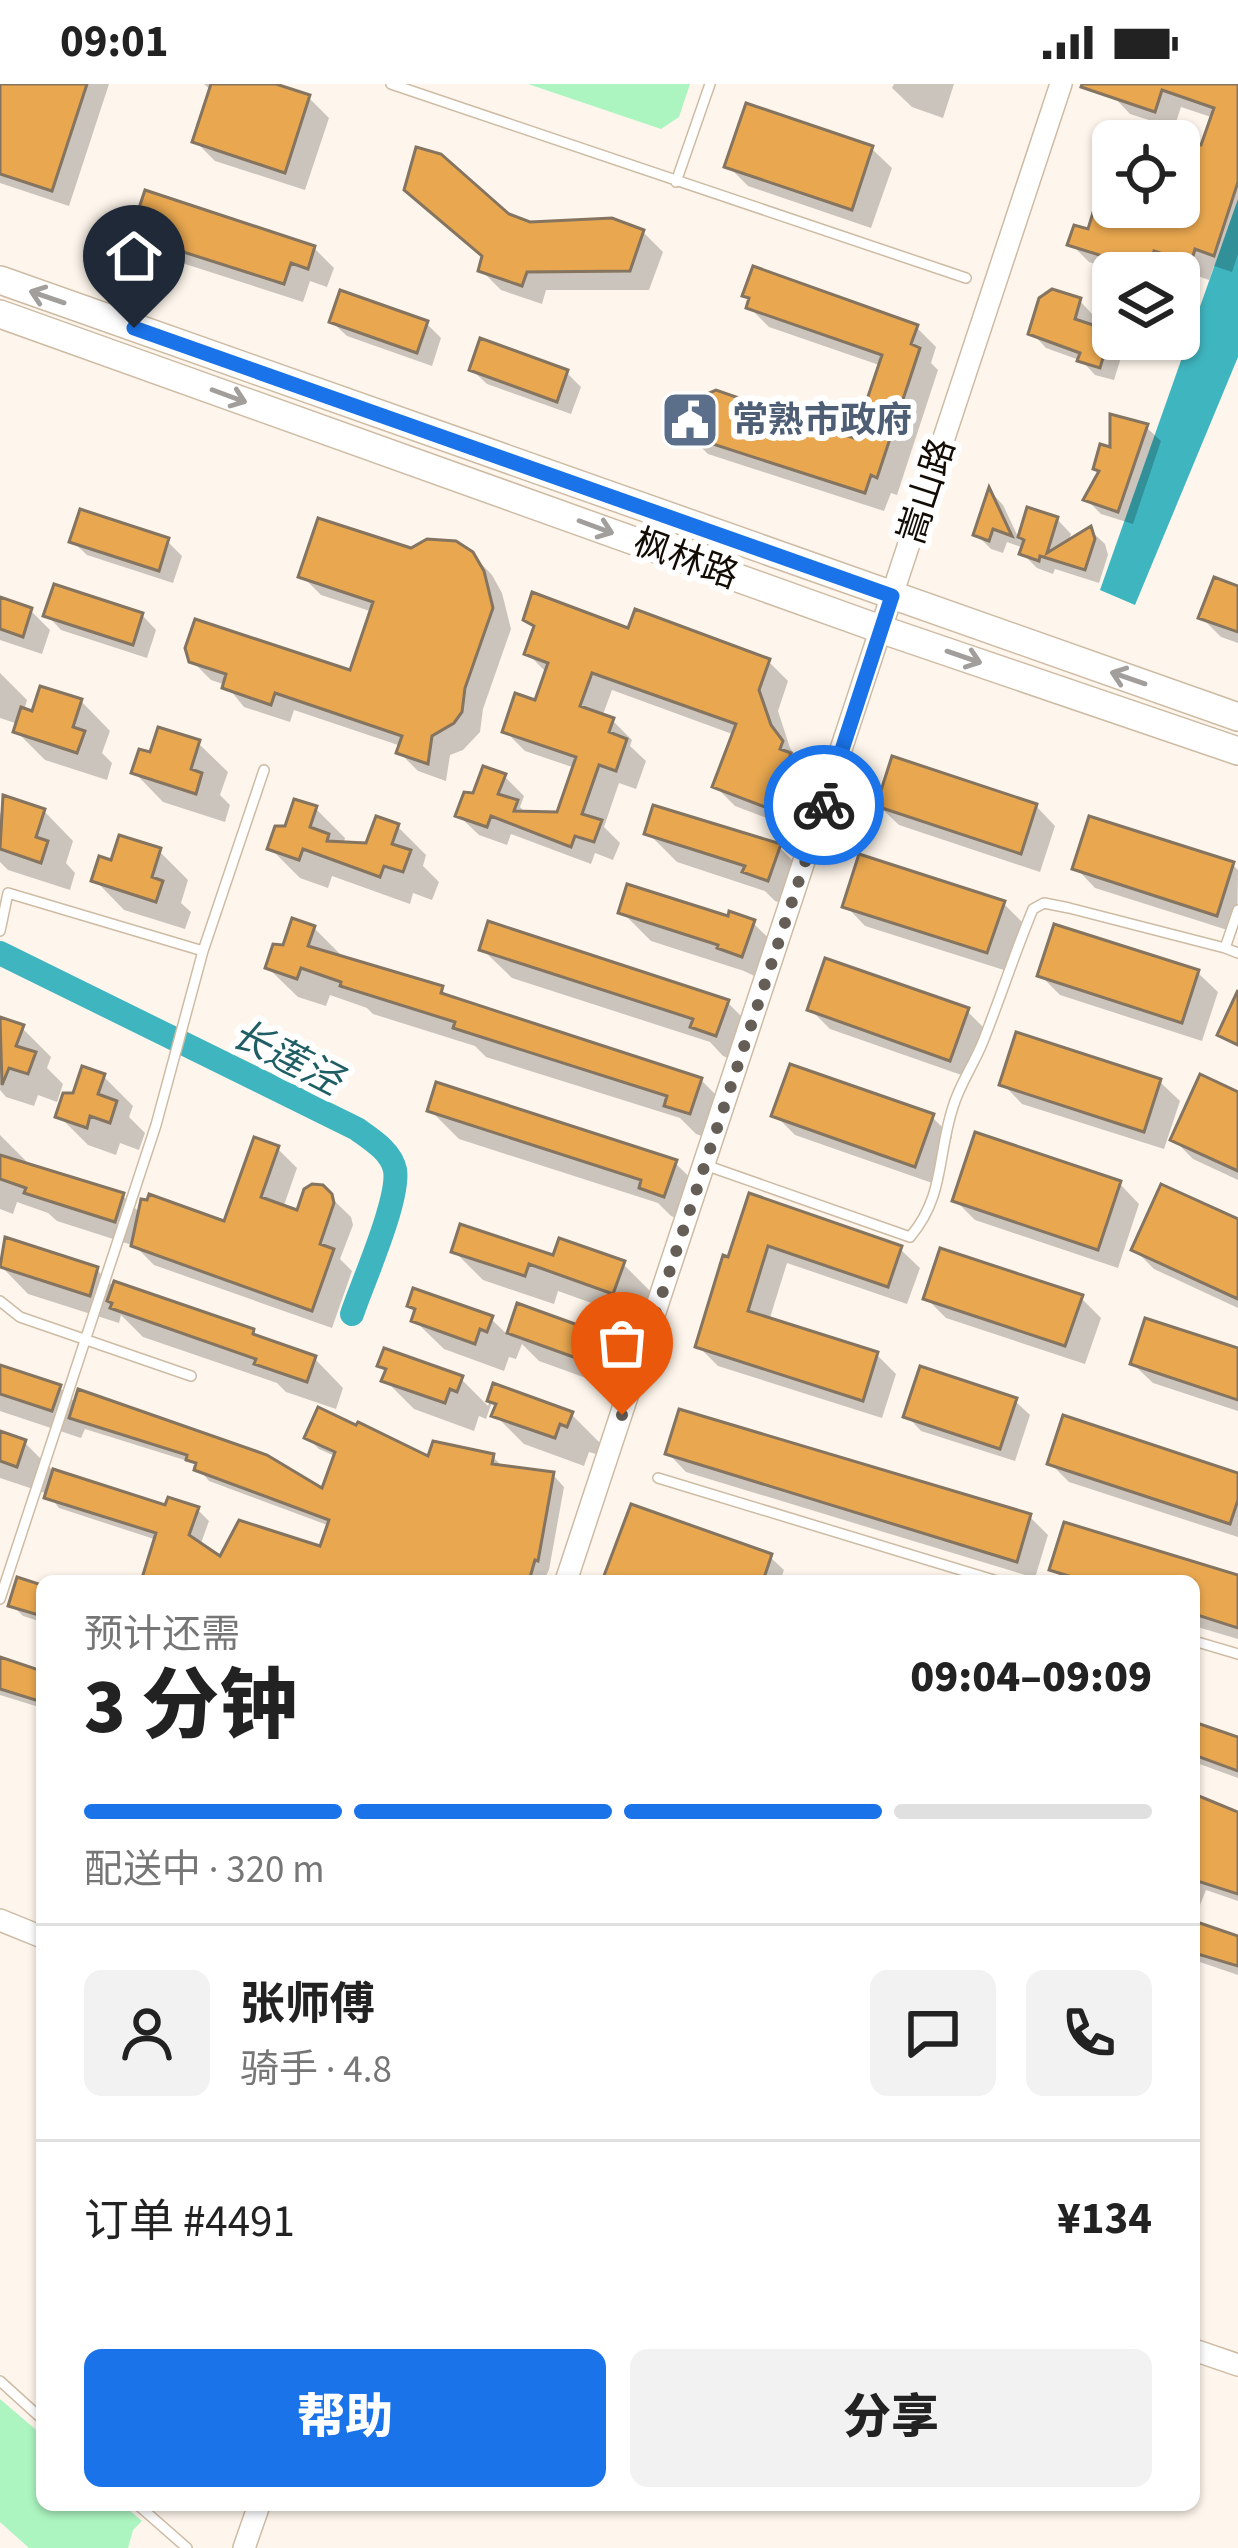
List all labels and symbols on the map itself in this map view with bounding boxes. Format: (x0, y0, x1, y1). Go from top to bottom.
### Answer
pin (83, 205, 185, 328)
one-way arrow (29, 285, 66, 306)
one-way arrow (210, 387, 247, 408)
public building icon: 常熟市政府 (659, 389, 721, 451)
place label: 常熟市政府 (732, 395, 912, 446)
street label: 嵩山路 (886, 432, 968, 550)
street label: 枫林路 (627, 517, 745, 601)
one-way arrow (577, 518, 614, 539)
one-way arrow (944, 648, 982, 670)
one-way arrow (1110, 666, 1147, 687)
courier (764, 745, 884, 865)
water label: 长莲泾 (221, 1006, 354, 1111)
pin (571, 1292, 673, 1415)

